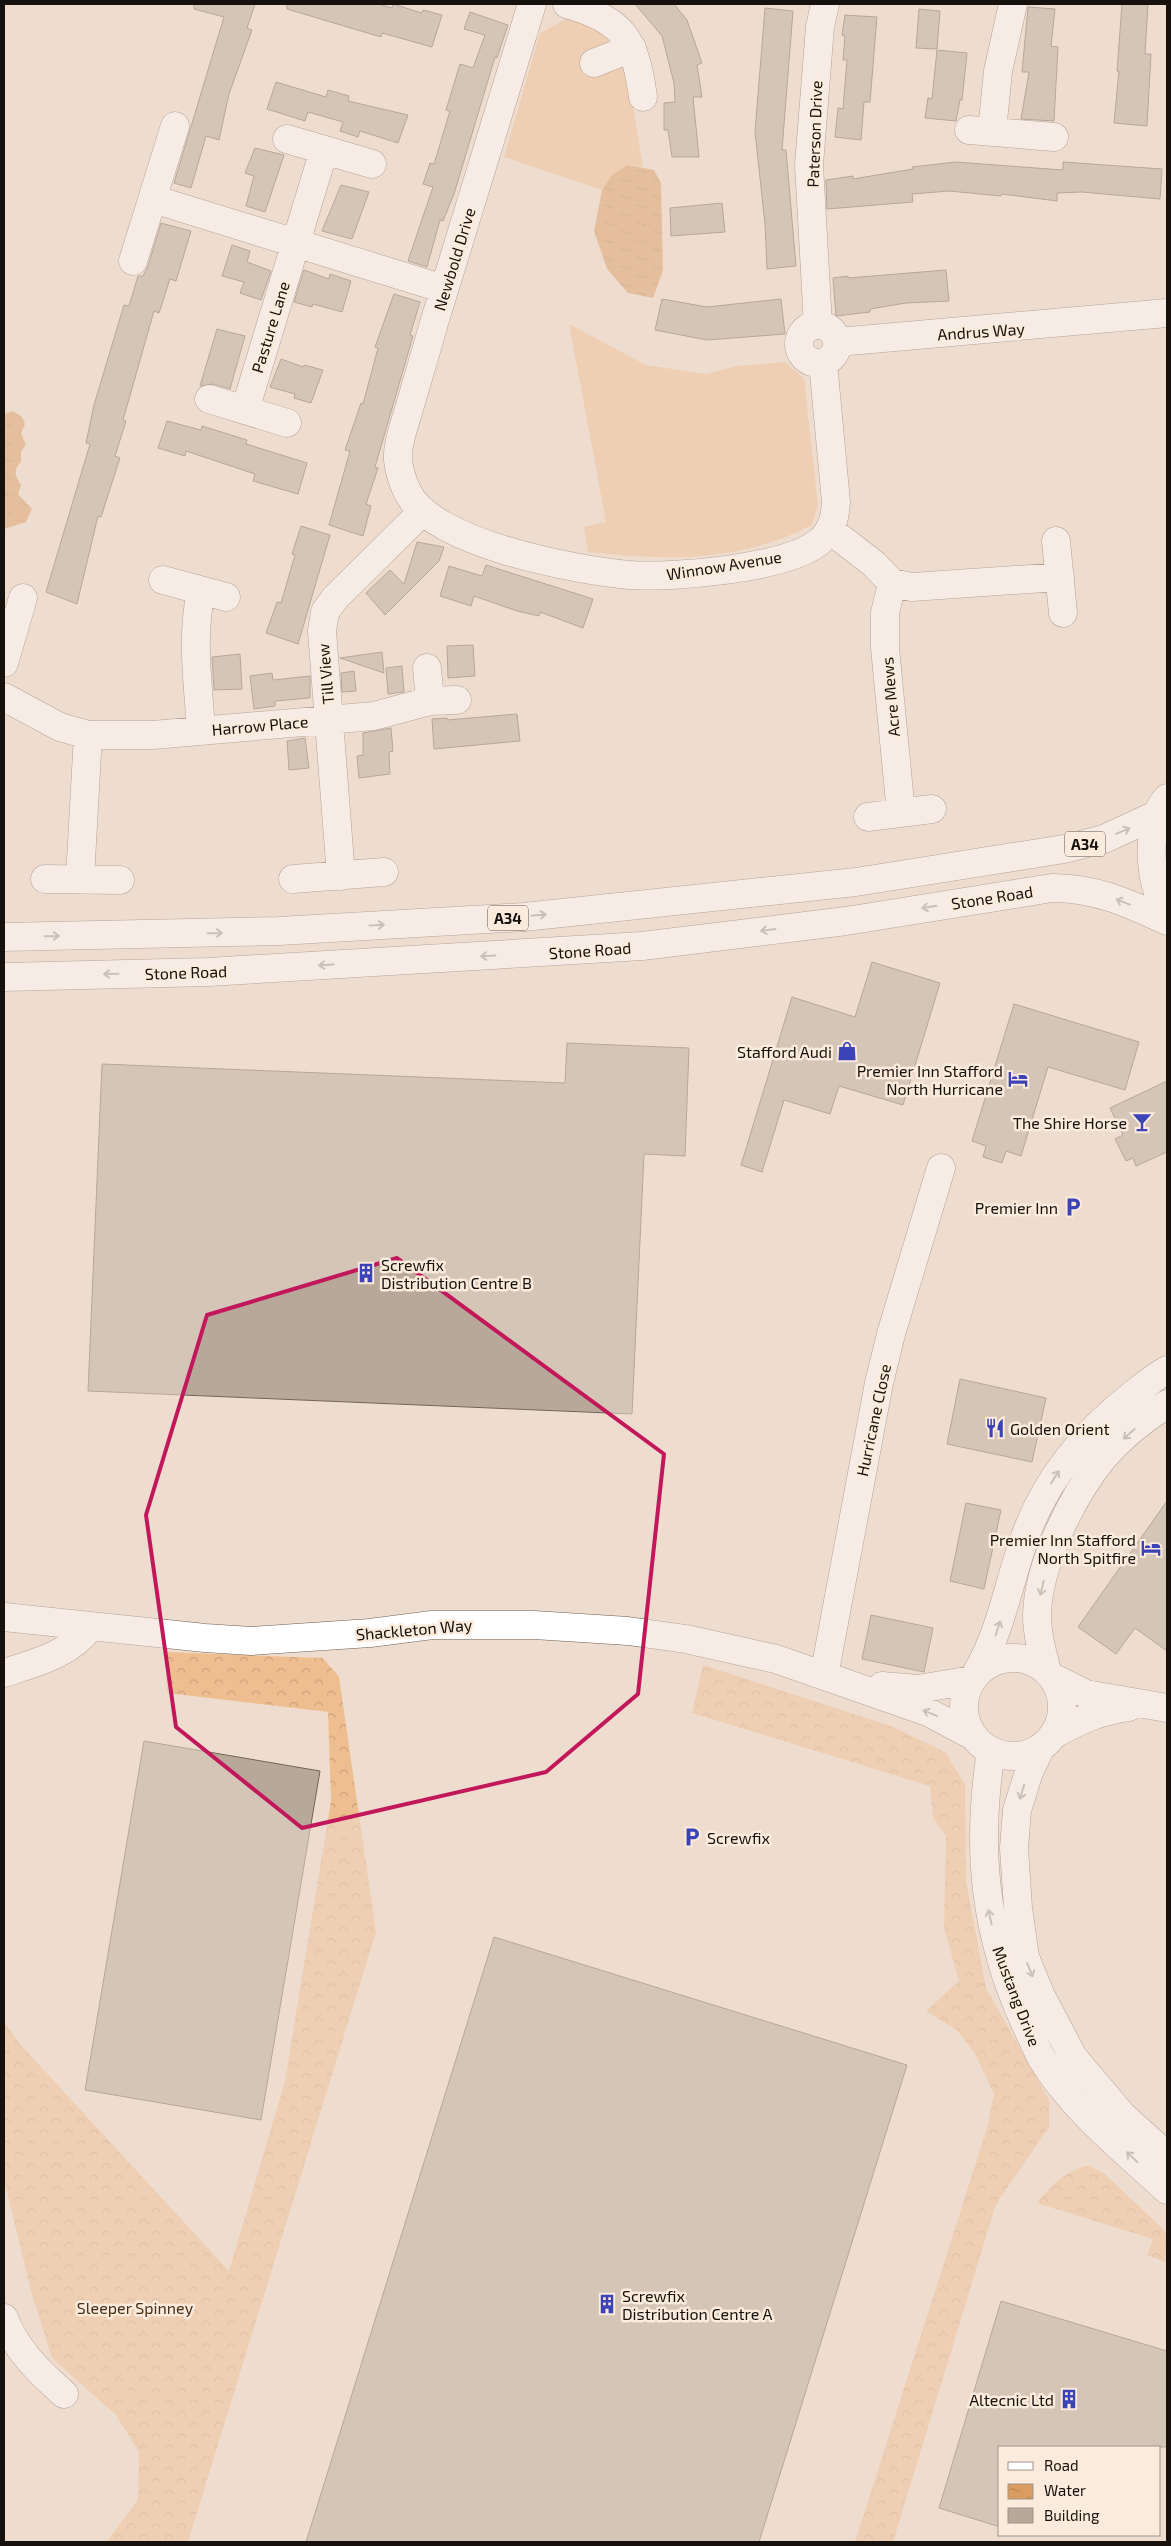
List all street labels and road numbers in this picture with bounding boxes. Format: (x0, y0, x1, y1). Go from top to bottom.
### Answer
street label: Paterson Drive (803, 80, 825, 188)
street label: Newbold Drive (429, 205, 479, 313)
street label: Pasture Lane (247, 279, 293, 375)
street label: Andrus Way (937, 318, 1026, 344)
street label: Winnow Avenue (665, 547, 783, 583)
street label: Till View (313, 643, 337, 705)
street label: Acre Mews (877, 656, 903, 738)
street label: Harrow Place (211, 711, 309, 739)
road number: A34 (1065, 832, 1105, 856)
street label: Stone Road (950, 881, 1034, 913)
road number: A34 (488, 906, 528, 930)
street label: Stone Road (548, 938, 632, 962)
street label: Stone Road (145, 961, 227, 983)
street label: Hurricane Close (852, 1362, 894, 1478)
street label: Shackleton Way (355, 1614, 473, 1644)
street label: Mustang Drive (989, 1943, 1045, 2049)

